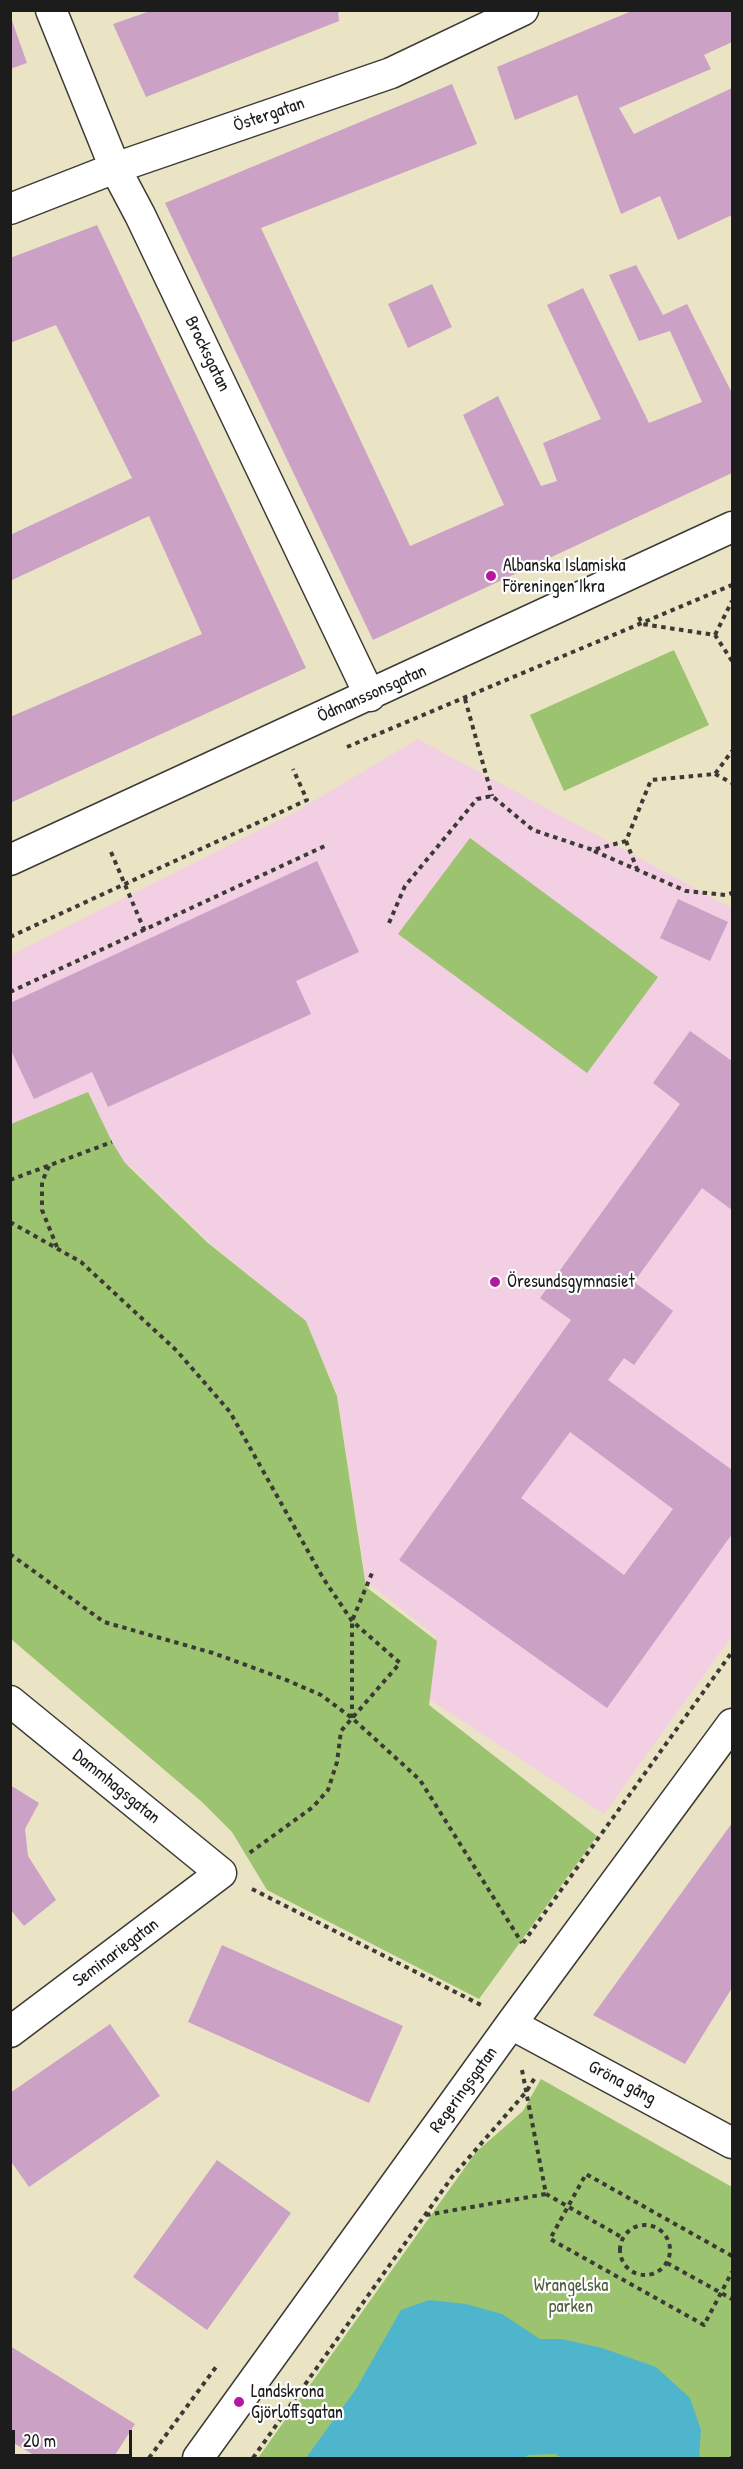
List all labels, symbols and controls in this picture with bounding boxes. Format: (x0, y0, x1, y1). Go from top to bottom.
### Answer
street label: Östergatan (231, 93, 307, 137)
street label: Brocksgatan (180, 313, 234, 395)
place label: Albanska Islamiska Föreningen Ikra (503, 555, 626, 598)
marker: Albanska Islamiska Föreningen Ikra (484, 569, 498, 583)
street label: Ödmanssonsgatan (314, 660, 430, 728)
place label: Öresundsgymnasiet (507, 1271, 635, 1293)
marker: Öresundsgymnasiet (488, 1275, 502, 1289)
street label: Dammhagsgatan (68, 1745, 164, 1829)
street label: Seminariegatan (69, 1914, 163, 1992)
street label: Regeringsgatan (426, 2043, 502, 2137)
street label: Gröna gång (585, 2056, 659, 2110)
park label: Wrangelska parken (534, 2275, 608, 2318)
place label: Landskrona Gjörloffsgatan (251, 2381, 343, 2424)
marker: Landskrona Gjörloffsgatan (232, 2395, 246, 2409)
scale bar (15, 2418, 135, 2456)
text: 20 m (23, 2428, 56, 2453)

